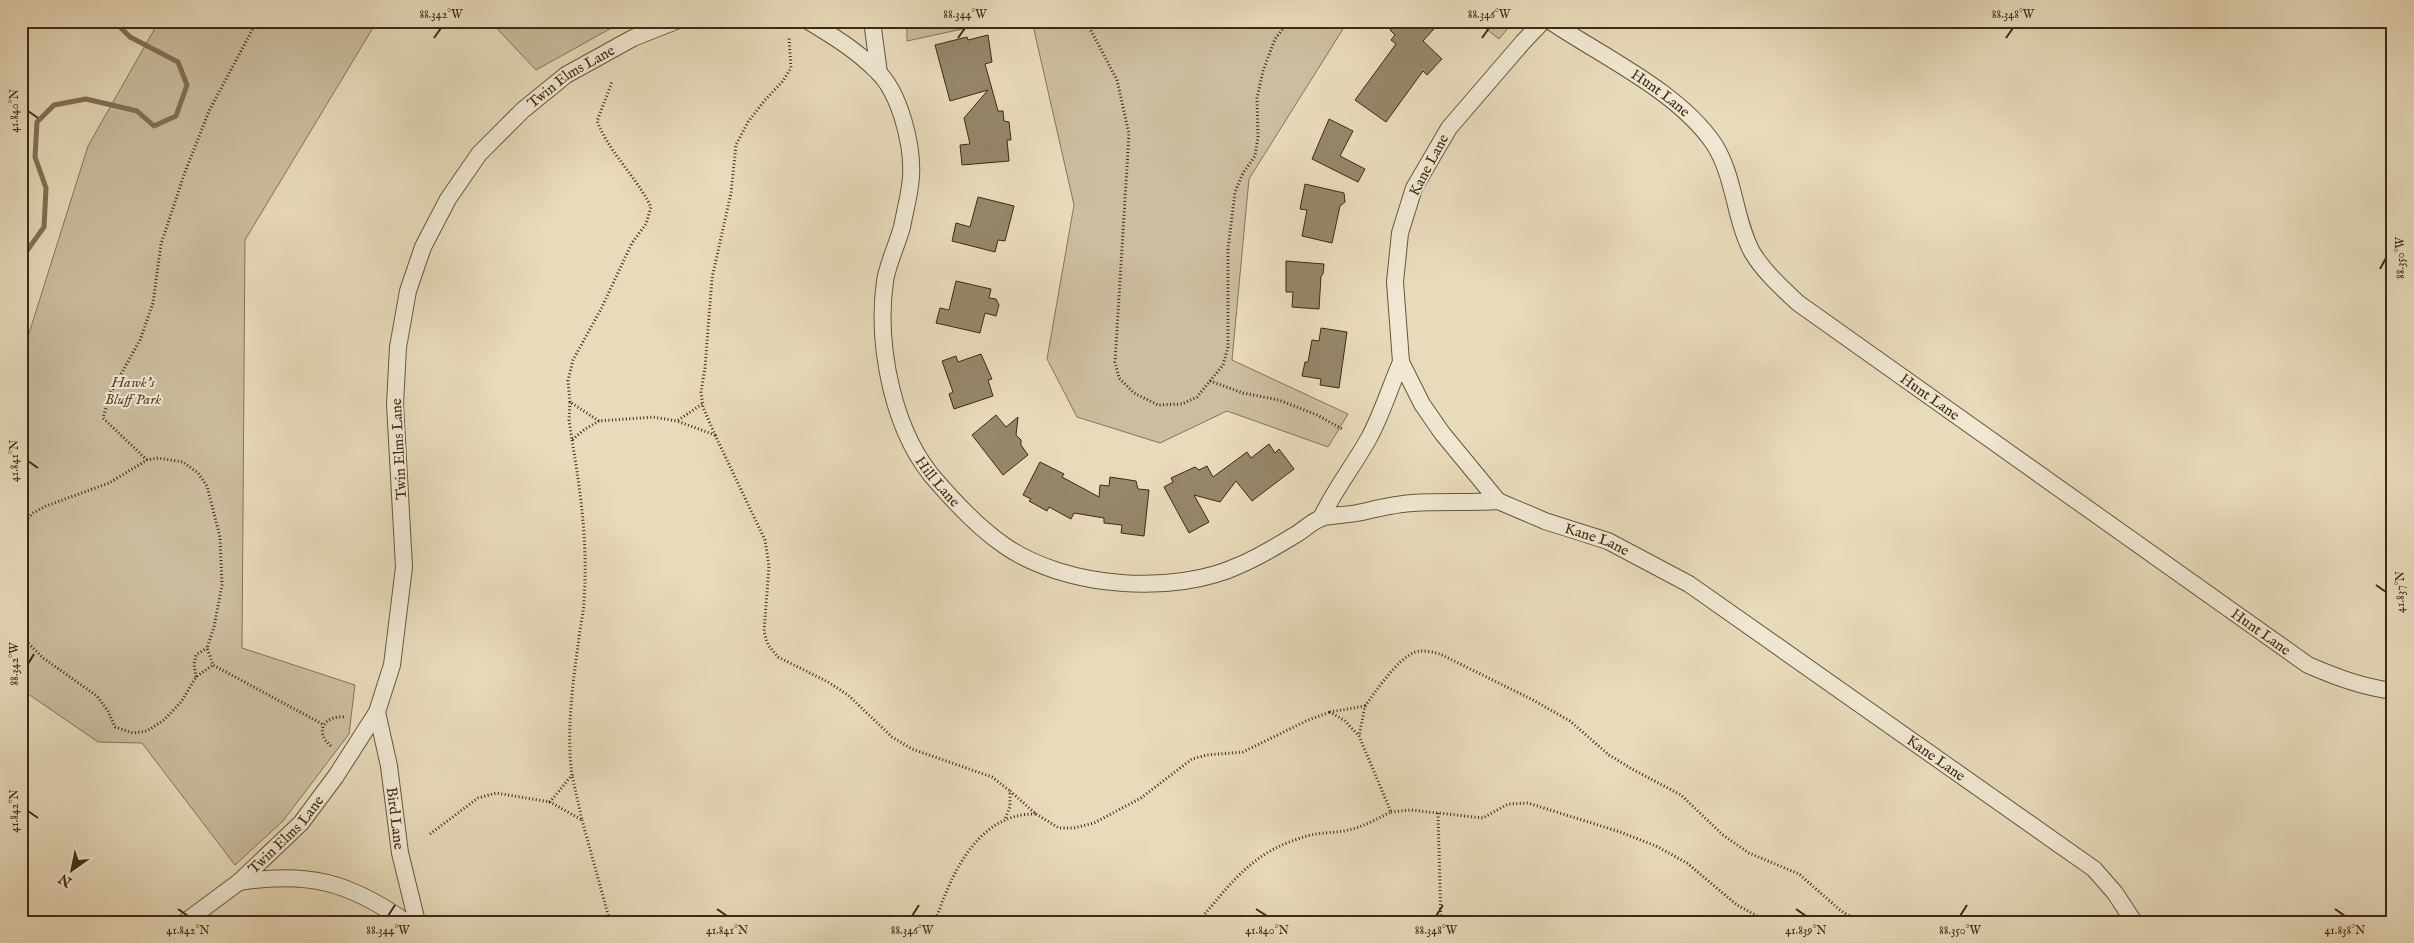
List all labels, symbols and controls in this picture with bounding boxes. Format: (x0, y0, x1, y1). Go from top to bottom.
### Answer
text: 88.342°W (419, 7, 463, 22)
text: 88.344°W (943, 7, 987, 22)
text: 88.346°W (1468, 7, 1511, 22)
text: 88.348°W (1992, 7, 2035, 22)
street label: Twin Elms Lane (523, 40, 618, 112)
street label: Hunt Lane (1628, 65, 1694, 121)
text: 41.840°N (7, 89, 22, 133)
street label: Kane Lane (1405, 131, 1453, 199)
text: 88.350°W (2393, 236, 2408, 279)
street label: Hunt Lane (1896, 369, 1964, 424)
park label: Hawk's Bluff Park (105, 373, 161, 409)
street label: Twin Elms Lane (387, 398, 411, 500)
text: 41.841°N (7, 439, 22, 482)
street label: Hill Lane (911, 452, 964, 511)
street label: Kane Lane (1562, 518, 1633, 560)
text: 41.837°N (2393, 570, 2408, 613)
street label: Hunt Lane (2227, 604, 2295, 659)
text: 88.342°W (7, 642, 22, 686)
street label: Kane Lane (1903, 731, 1969, 785)
street label: Bird Lane (382, 786, 409, 851)
text: 41.842°N (7, 789, 22, 833)
street label: Twin Elms Lane (244, 792, 328, 878)
north arrow (48, 846, 98, 896)
text: N (55, 869, 76, 891)
text: 41.842°N (166, 923, 210, 938)
text: 88.344°W (366, 923, 410, 938)
text: 41.841°N (706, 923, 749, 938)
text: 88.346°W (891, 923, 934, 938)
text: 41.840°N (1245, 923, 1289, 938)
text: 88.348°W (1415, 923, 1458, 938)
text: 41.839°N (1785, 923, 1827, 938)
text: 88.350°W (1939, 923, 1982, 938)
text: 41.838°N (2324, 923, 2366, 938)

